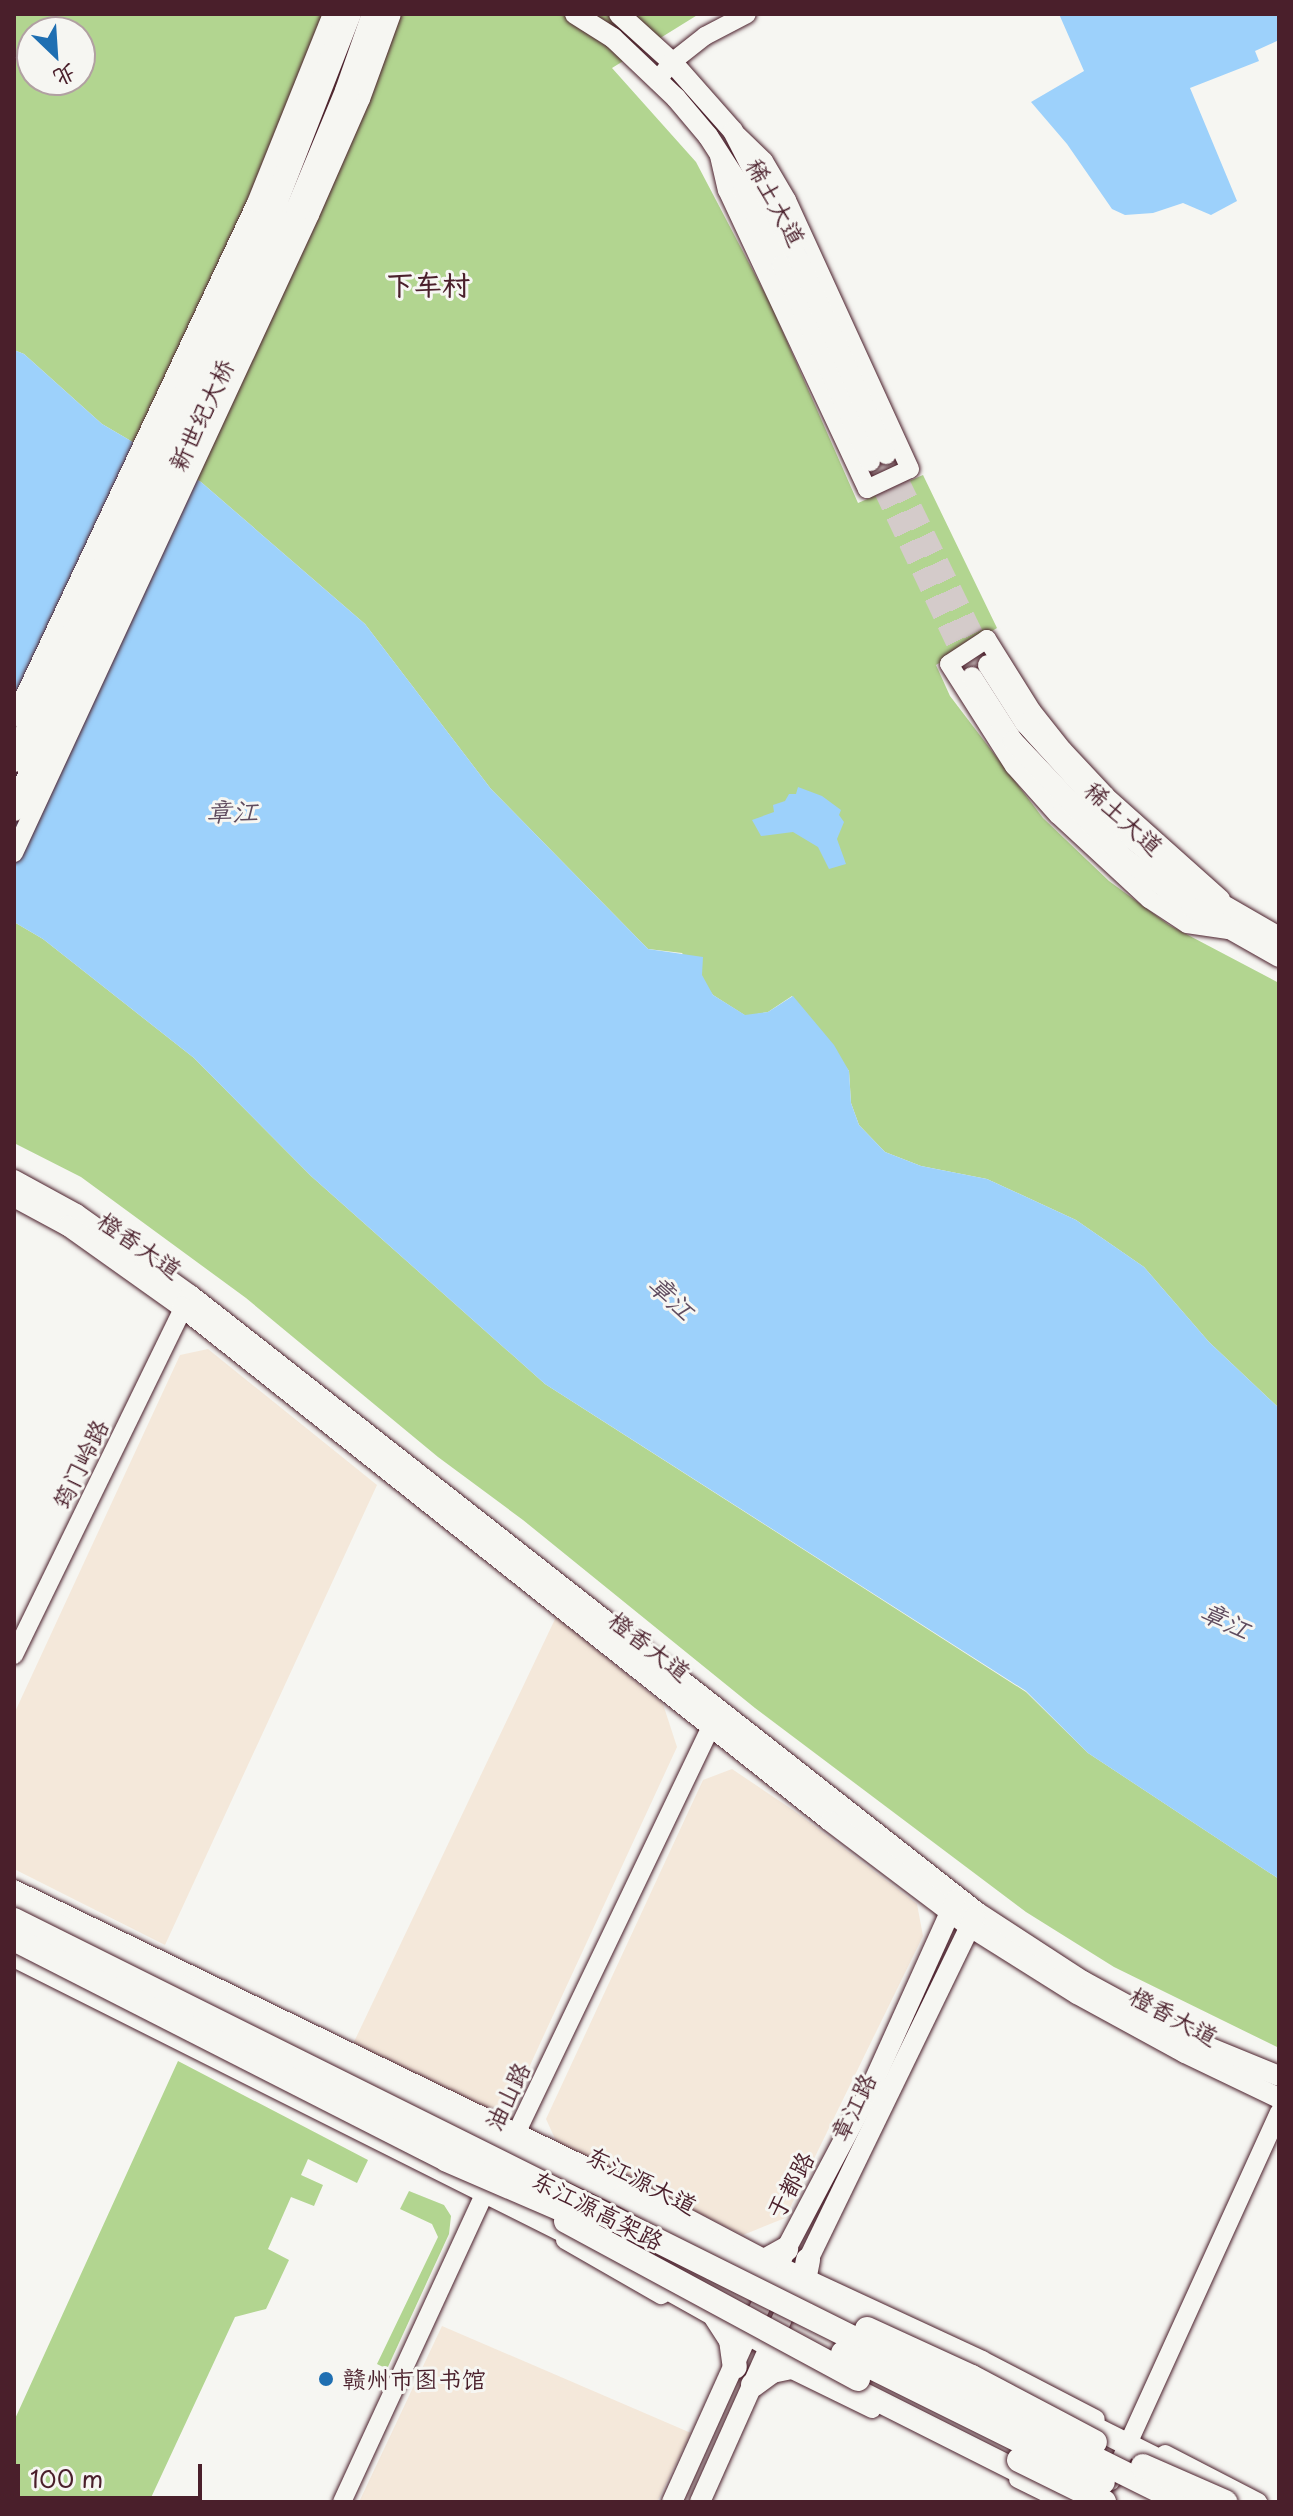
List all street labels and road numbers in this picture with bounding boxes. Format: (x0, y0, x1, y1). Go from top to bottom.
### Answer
street label: 稀土大道 (740, 153, 812, 251)
street label: 新世纪大桥 (163, 355, 239, 475)
street label: 稀土大道 (1079, 775, 1169, 861)
street label: 橙香大道 (92, 1206, 188, 1284)
street label: 筠门岭路 (46, 1415, 114, 1513)
street label: 橙香大道 (603, 1605, 697, 1687)
street label: 橙香大道 (1125, 1981, 1223, 2051)
street label: 油山路 (478, 2057, 536, 2135)
street label: 章江路 (824, 2068, 882, 2146)
street label: 东江源大道 (582, 2140, 702, 2220)
street label: 于都路 (760, 2146, 820, 2224)
street label: 东江源高架路 (527, 2164, 669, 2256)

